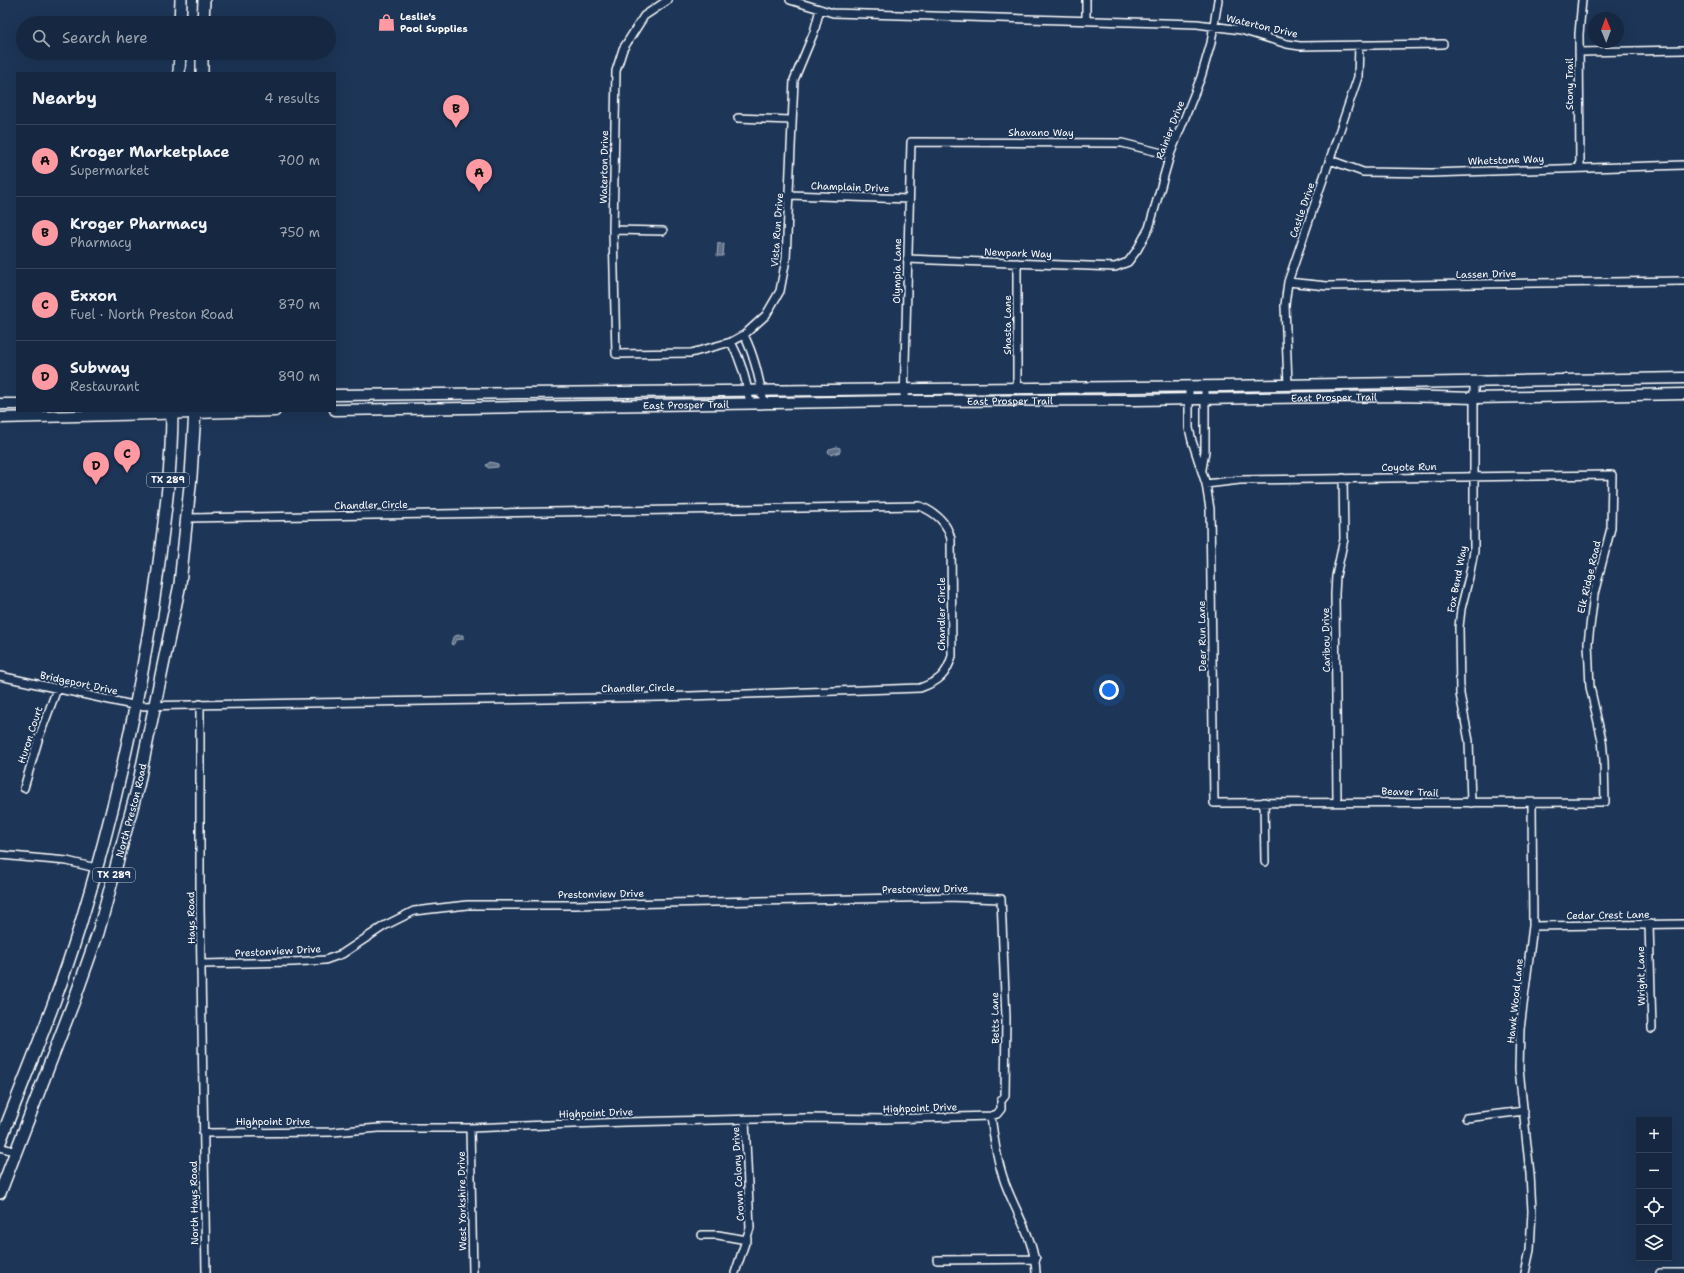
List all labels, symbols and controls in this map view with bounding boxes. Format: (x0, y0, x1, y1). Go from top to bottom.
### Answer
place label: Leslie's Pool Supplies (400, 10, 468, 35)
street label: Waterton Drive (1225, 11, 1300, 41)
shop icon: Leslie's Pool Supplies (377, 12, 397, 32)
north arrow (1588, 12, 1624, 48)
search box (16, 16, 336, 60)
icon: search (30, 27, 52, 49)
text: Search here (62, 28, 148, 48)
street label: Stony Trail (1563, 58, 1576, 110)
text: Nearby (32, 87, 97, 109)
text: 4 results (264, 90, 320, 107)
pin: B (443, 95, 469, 128)
street label: Rainier Drive (1153, 98, 1187, 161)
street label: Shavano Way (1008, 126, 1074, 139)
street label: Waterton Drive (597, 130, 611, 204)
text: Kroger Marketplace (70, 142, 230, 162)
text: A (40, 152, 50, 169)
text: 700 m (277, 152, 320, 169)
street label: Whetstone Way (1468, 152, 1545, 168)
pin: A (466, 159, 492, 192)
text: Supermarket (70, 162, 149, 179)
street label: Champlain Drive (811, 179, 890, 195)
street label: Castle Drive (1286, 180, 1318, 239)
street label: Vista Run Drive (768, 192, 786, 268)
text: Kroger Pharmacy (70, 214, 207, 234)
text: B (41, 224, 49, 241)
text: 750 m (279, 224, 320, 241)
text: Pharmacy (70, 234, 132, 251)
street label: Olympia Lane (890, 238, 904, 304)
street label: Newpark Way (984, 245, 1052, 261)
street label: Lassen Drive (1456, 267, 1517, 281)
text: Exxon (70, 286, 117, 306)
street label: Shasta Lane (1001, 295, 1014, 355)
text: C (41, 296, 49, 313)
text: 870 m (278, 296, 320, 313)
text: Fuel · North Preston Road (70, 306, 233, 323)
text: Subway (70, 358, 130, 378)
text: D (40, 368, 50, 385)
text: 890 m (278, 368, 320, 385)
text: Restaurant (70, 378, 140, 395)
street label: East Prosper Trail (1291, 390, 1377, 404)
street label: East Prosper Trail (967, 394, 1053, 407)
street label: East Prosper Trail (643, 397, 729, 412)
pin: C (114, 440, 140, 473)
pin: D (83, 452, 109, 485)
street label: Coyote Run (1381, 460, 1437, 474)
road number: TX 289 (147, 473, 189, 487)
street label: Chandler Circle (334, 498, 408, 512)
street label: Elk Ridge Road (1574, 539, 1604, 615)
street label: Fox Bend Way (1444, 544, 1470, 614)
street label: Chandler Circle (935, 577, 948, 651)
street label: Deer Run Lane (1195, 600, 1209, 672)
street label: Caribou Drive (1319, 607, 1333, 673)
street label: Bridgeport Drive (39, 668, 119, 698)
your location (1099, 680, 1119, 700)
street label: Chandler Circle (601, 681, 675, 695)
street label: Huron Court (15, 705, 45, 765)
street label: North Preston Road (112, 761, 149, 859)
street label: Beaver Trail (1381, 785, 1439, 799)
road number: TX 289 (93, 868, 135, 882)
street label: Prestonview Drive (882, 882, 969, 896)
street label: Prestonview Drive (558, 887, 645, 901)
street label: Hays Road (184, 891, 198, 944)
street label: Cedar Crest Lane (1566, 908, 1650, 922)
street label: Prestonview Drive (235, 942, 322, 960)
street label: Wright Lane (1634, 946, 1648, 1006)
street label: Hawk Wood Lane (1504, 958, 1526, 1044)
street label: Betts Lane (988, 992, 1002, 1044)
street label: Highpoint Drive (882, 1100, 958, 1116)
street label: Highpoint Drive (558, 1105, 634, 1121)
street label: Highpoint Drive (236, 1115, 311, 1128)
map controls (1636, 1117, 1672, 1261)
button: + (1636, 1117, 1672, 1153)
street label: Crown Colony Drive (729, 1126, 747, 1222)
street label: West Yorkshire Drive (455, 1151, 469, 1251)
button: − (1636, 1153, 1672, 1189)
street label: North Hays Road (187, 1160, 201, 1245)
button: locate (1636, 1189, 1672, 1225)
button: layers (1636, 1225, 1672, 1261)

